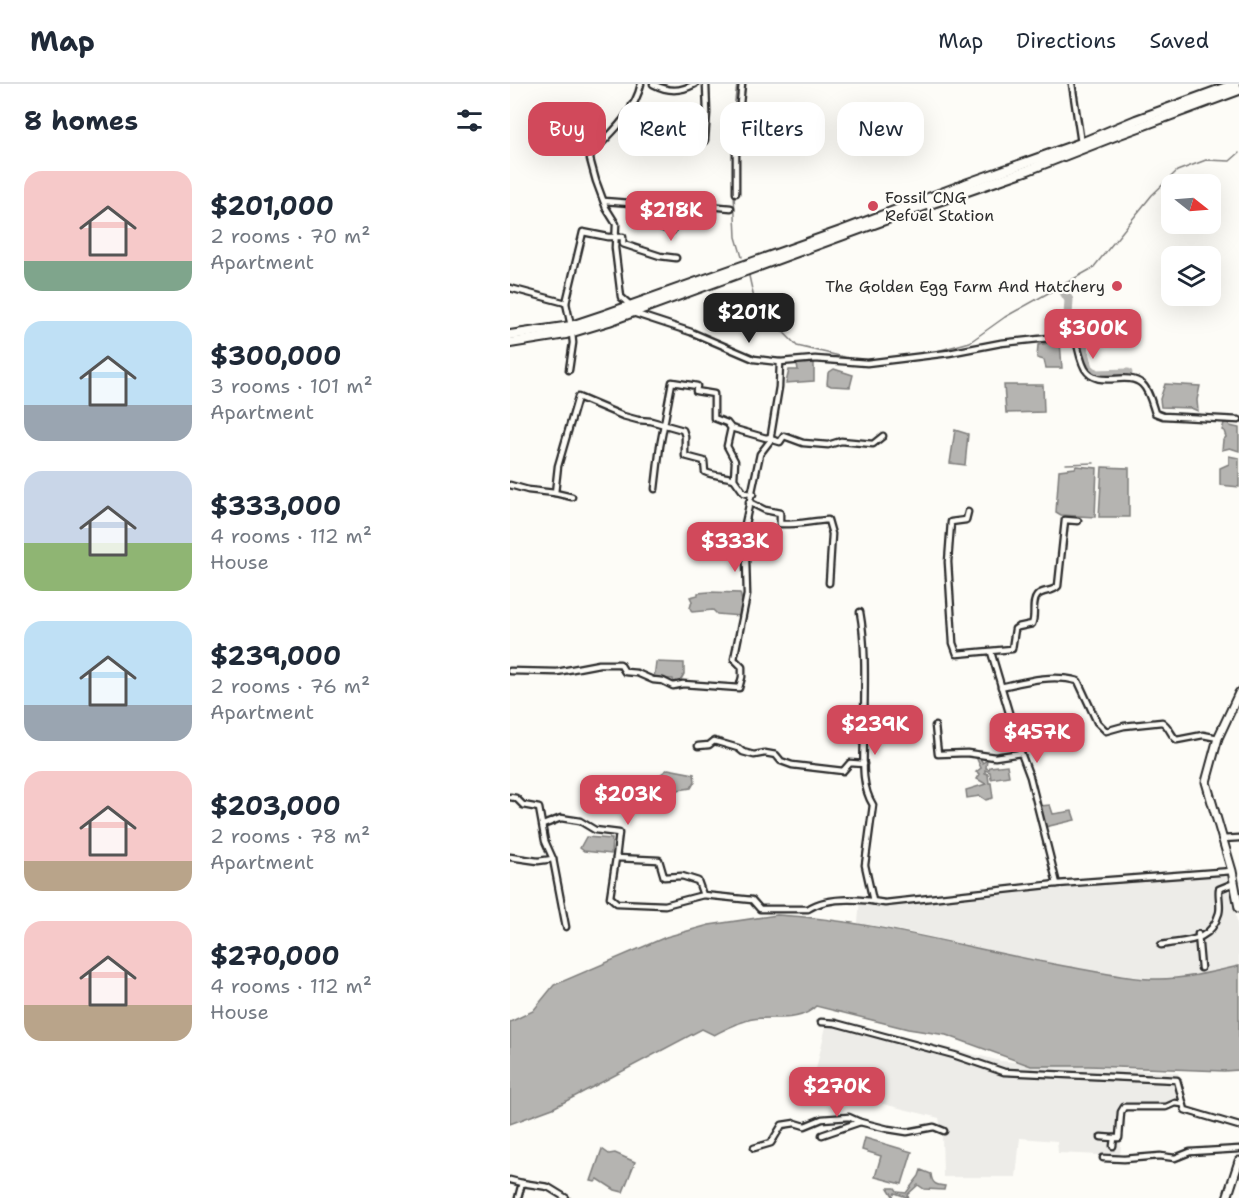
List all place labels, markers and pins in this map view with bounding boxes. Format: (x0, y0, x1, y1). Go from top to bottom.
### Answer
place label: Fossil CNG Refuel Station (885, 187, 994, 226)
pin: $218K (629, 191, 713, 242)
marker: Fossil CNG Refuel Station (866, 199, 880, 213)
place label: The Golden Egg Farm And Hatchery (825, 276, 1105, 297)
marker: The Golden Egg Farm And Hatchery (1110, 279, 1124, 293)
pin: $201K (707, 293, 791, 344)
pin: $300K (1051, 309, 1135, 360)
pin: $333K (693, 522, 777, 573)
pin: $239K (833, 705, 917, 756)
pin: $457K (995, 713, 1079, 764)
pin: $203K (586, 775, 670, 826)
pin: $270K (795, 1067, 879, 1118)

